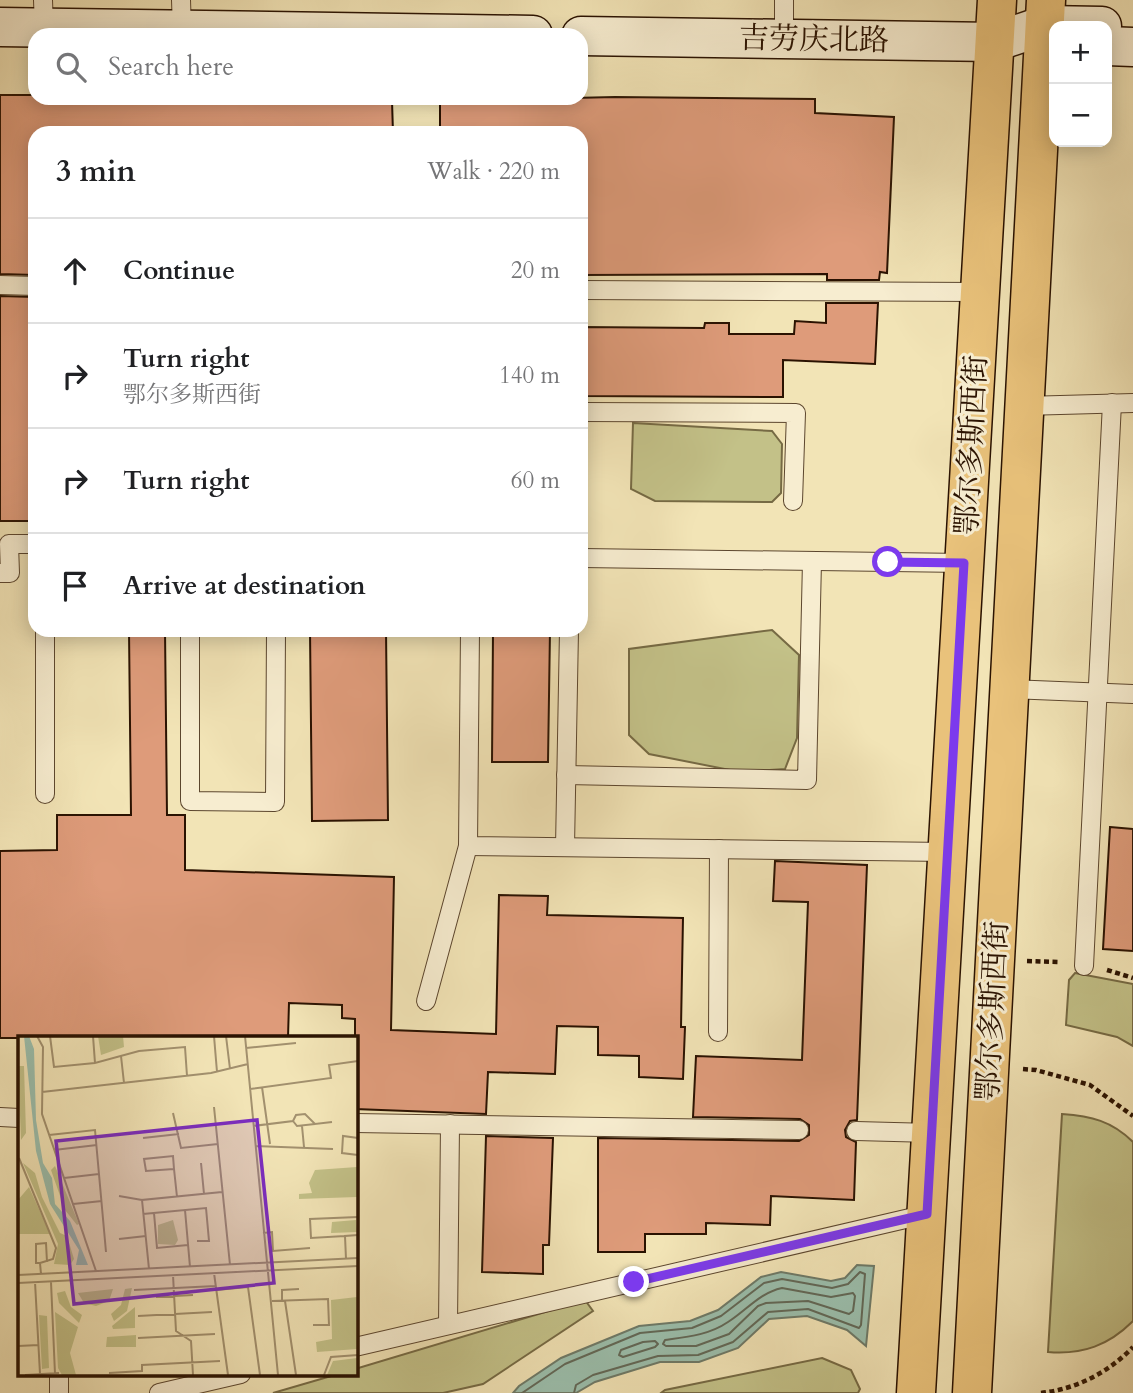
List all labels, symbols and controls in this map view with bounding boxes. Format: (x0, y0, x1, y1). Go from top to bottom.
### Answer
street label: 吉劳庆北路 (739, 18, 889, 61)
map controls (1049, 21, 1112, 147)
button: + (1049, 21, 1112, 84)
search box (28, 28, 588, 105)
icon: search (52, 48, 90, 86)
text: Search here (108, 49, 234, 84)
button: − (1049, 84, 1112, 147)
text: 3 min (56, 151, 136, 192)
text: Walk · 220 m (427, 156, 560, 187)
icon: ahead (56, 252, 94, 290)
text: Continue (123, 253, 235, 288)
text: 20 m (511, 255, 560, 286)
text: Turn right (123, 341, 250, 376)
street label: 鄂尔多斯西街 (946, 354, 997, 536)
icon: right (56, 357, 94, 395)
text: 140 m (499, 360, 560, 391)
text: 鄂尔多斯西街 (123, 379, 261, 410)
icon: right (56, 462, 94, 500)
text: Turn right (123, 463, 250, 498)
text: 60 m (511, 465, 560, 496)
route start (872, 546, 903, 577)
icon: arrive (56, 567, 94, 605)
text: Arrive at destination (123, 568, 366, 603)
street label: 鄂尔多斯西街 (967, 920, 1018, 1102)
inset map (18, 1036, 357, 1376)
route end (618, 1266, 649, 1297)

